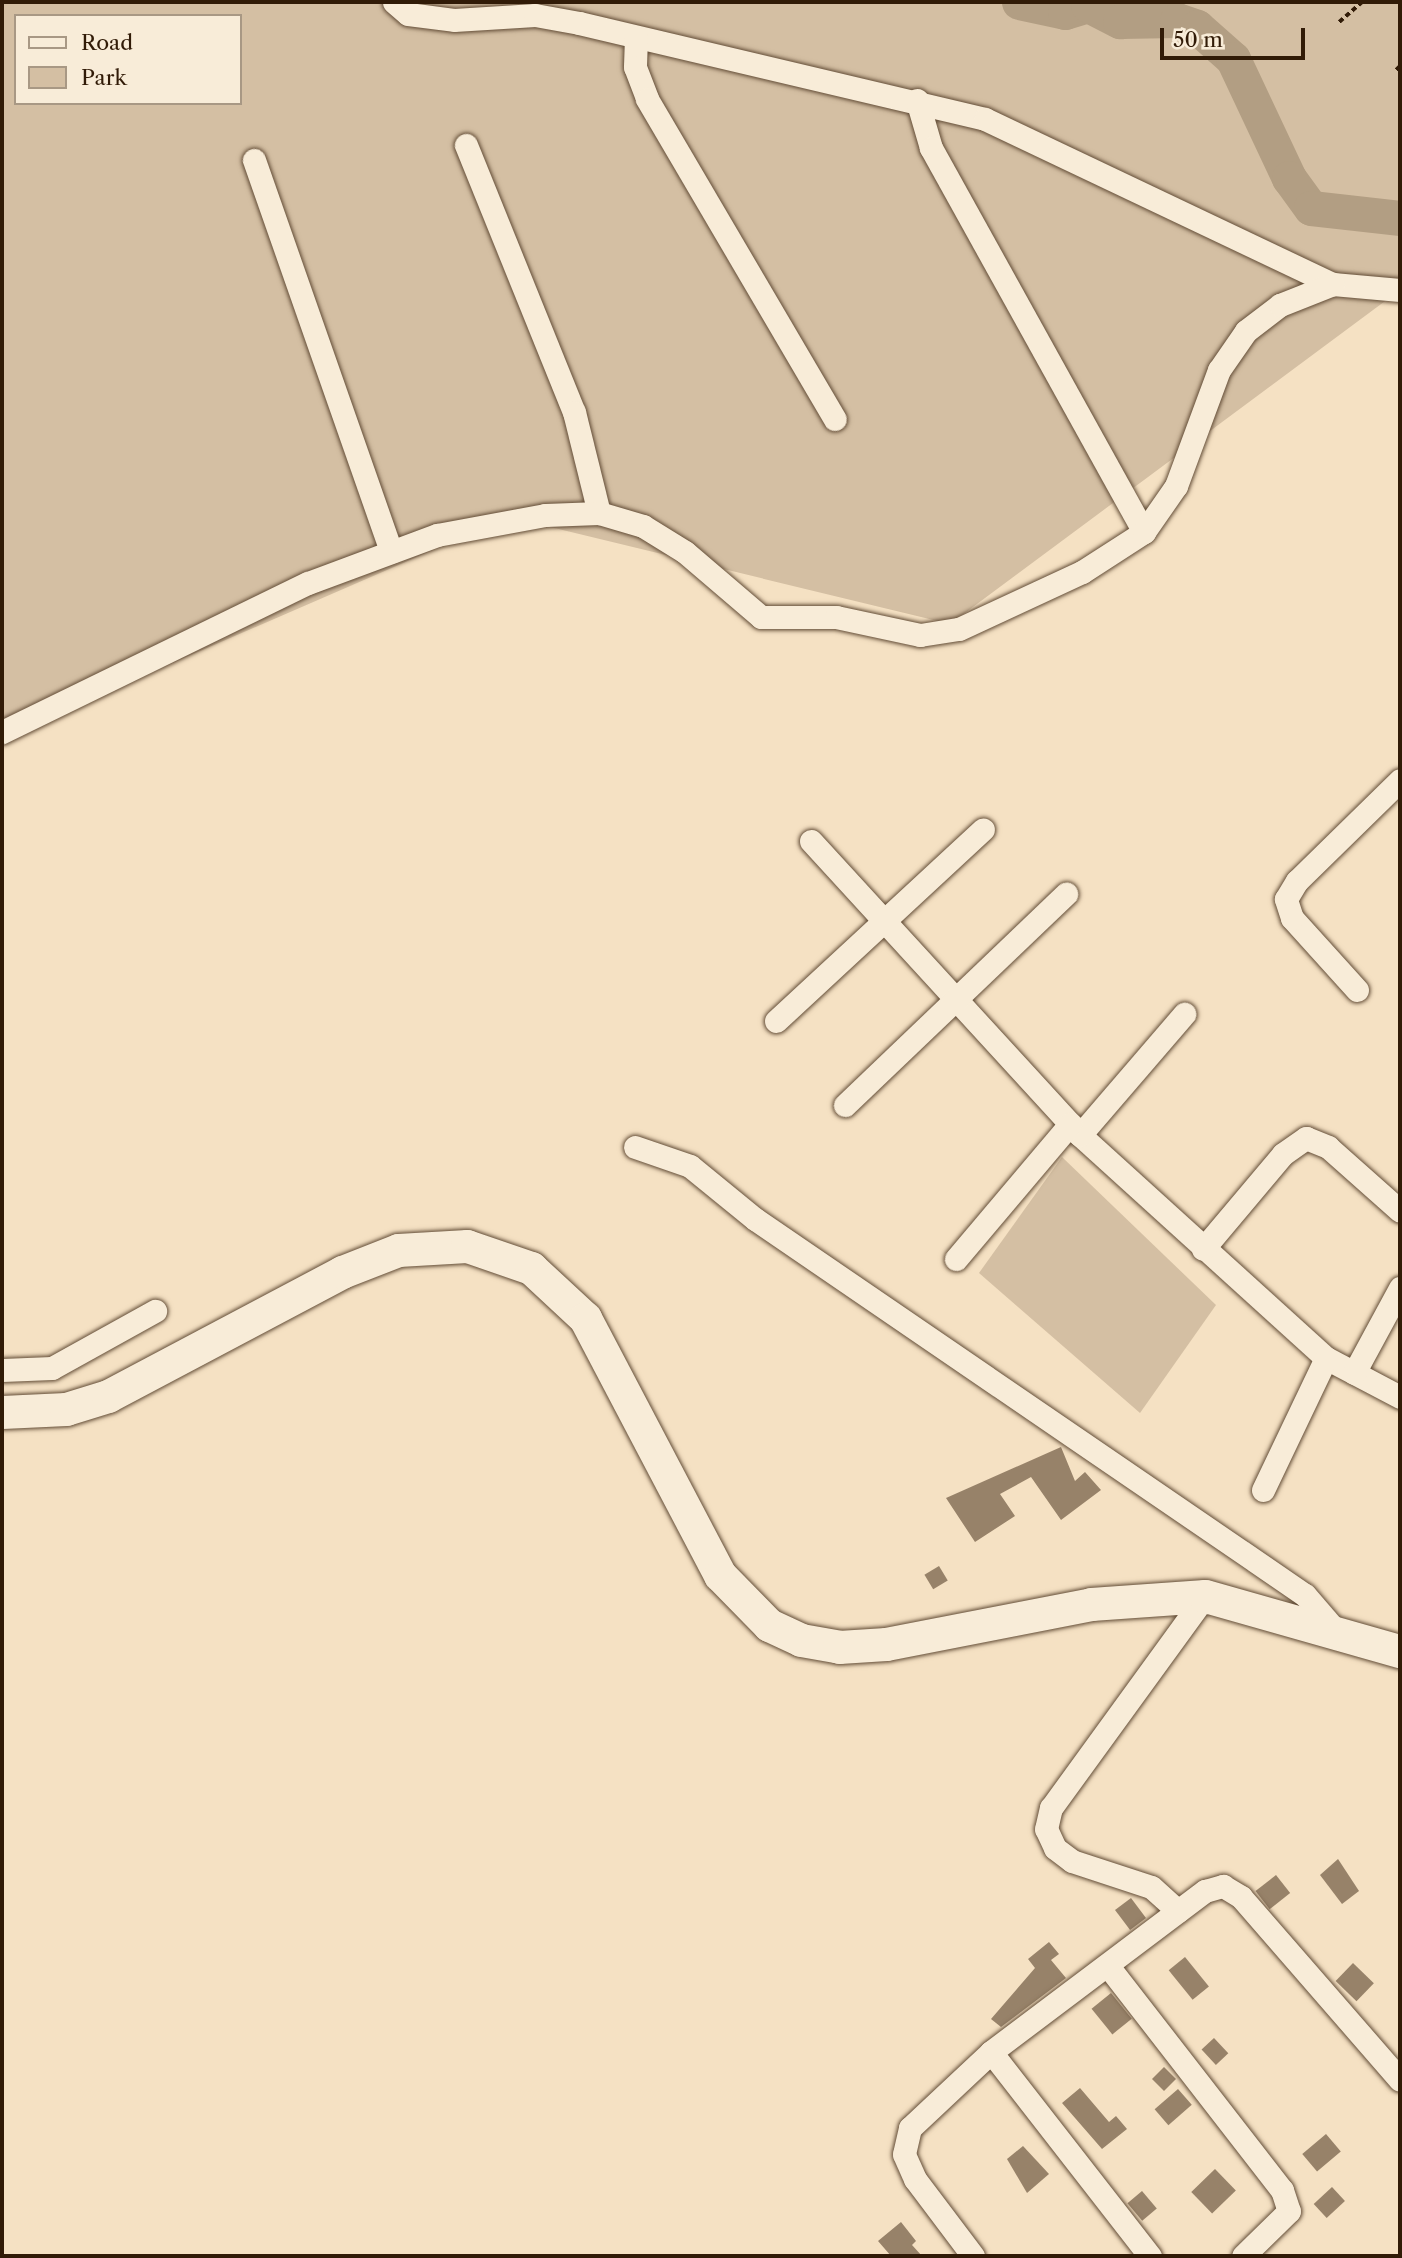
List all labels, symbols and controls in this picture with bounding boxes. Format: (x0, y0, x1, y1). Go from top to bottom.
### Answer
legend (14, 14, 242, 105)
scale bar (1164, 14, 1309, 58)
text: 50 m (1173, 27, 1223, 52)
text: Road (81, 30, 133, 55)
text: Park (81, 65, 127, 90)

